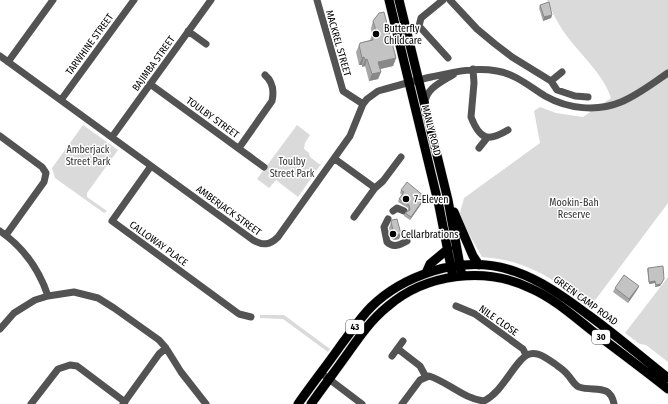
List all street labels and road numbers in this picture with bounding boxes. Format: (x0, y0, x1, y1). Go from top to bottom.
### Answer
street label: MACKREL STREET (323, 9, 353, 78)
street label: TARWHINE STREET (64, 11, 116, 78)
street label: BAJIMBA STREET (130, 33, 178, 93)
street label: TOULBY STREET (184, 95, 241, 141)
street label: MANLY ROAD (419, 104, 443, 157)
street label: AMBERJACK STREET (194, 183, 264, 239)
street label: CALLOWAY PLACE (127, 219, 190, 269)
street label: GREEN CAMP ROAD (551, 273, 620, 328)
street label: NILE CLOSE (476, 303, 521, 339)
road number: 43 (346, 320, 364, 334)
road number: 30 (592, 330, 610, 344)

